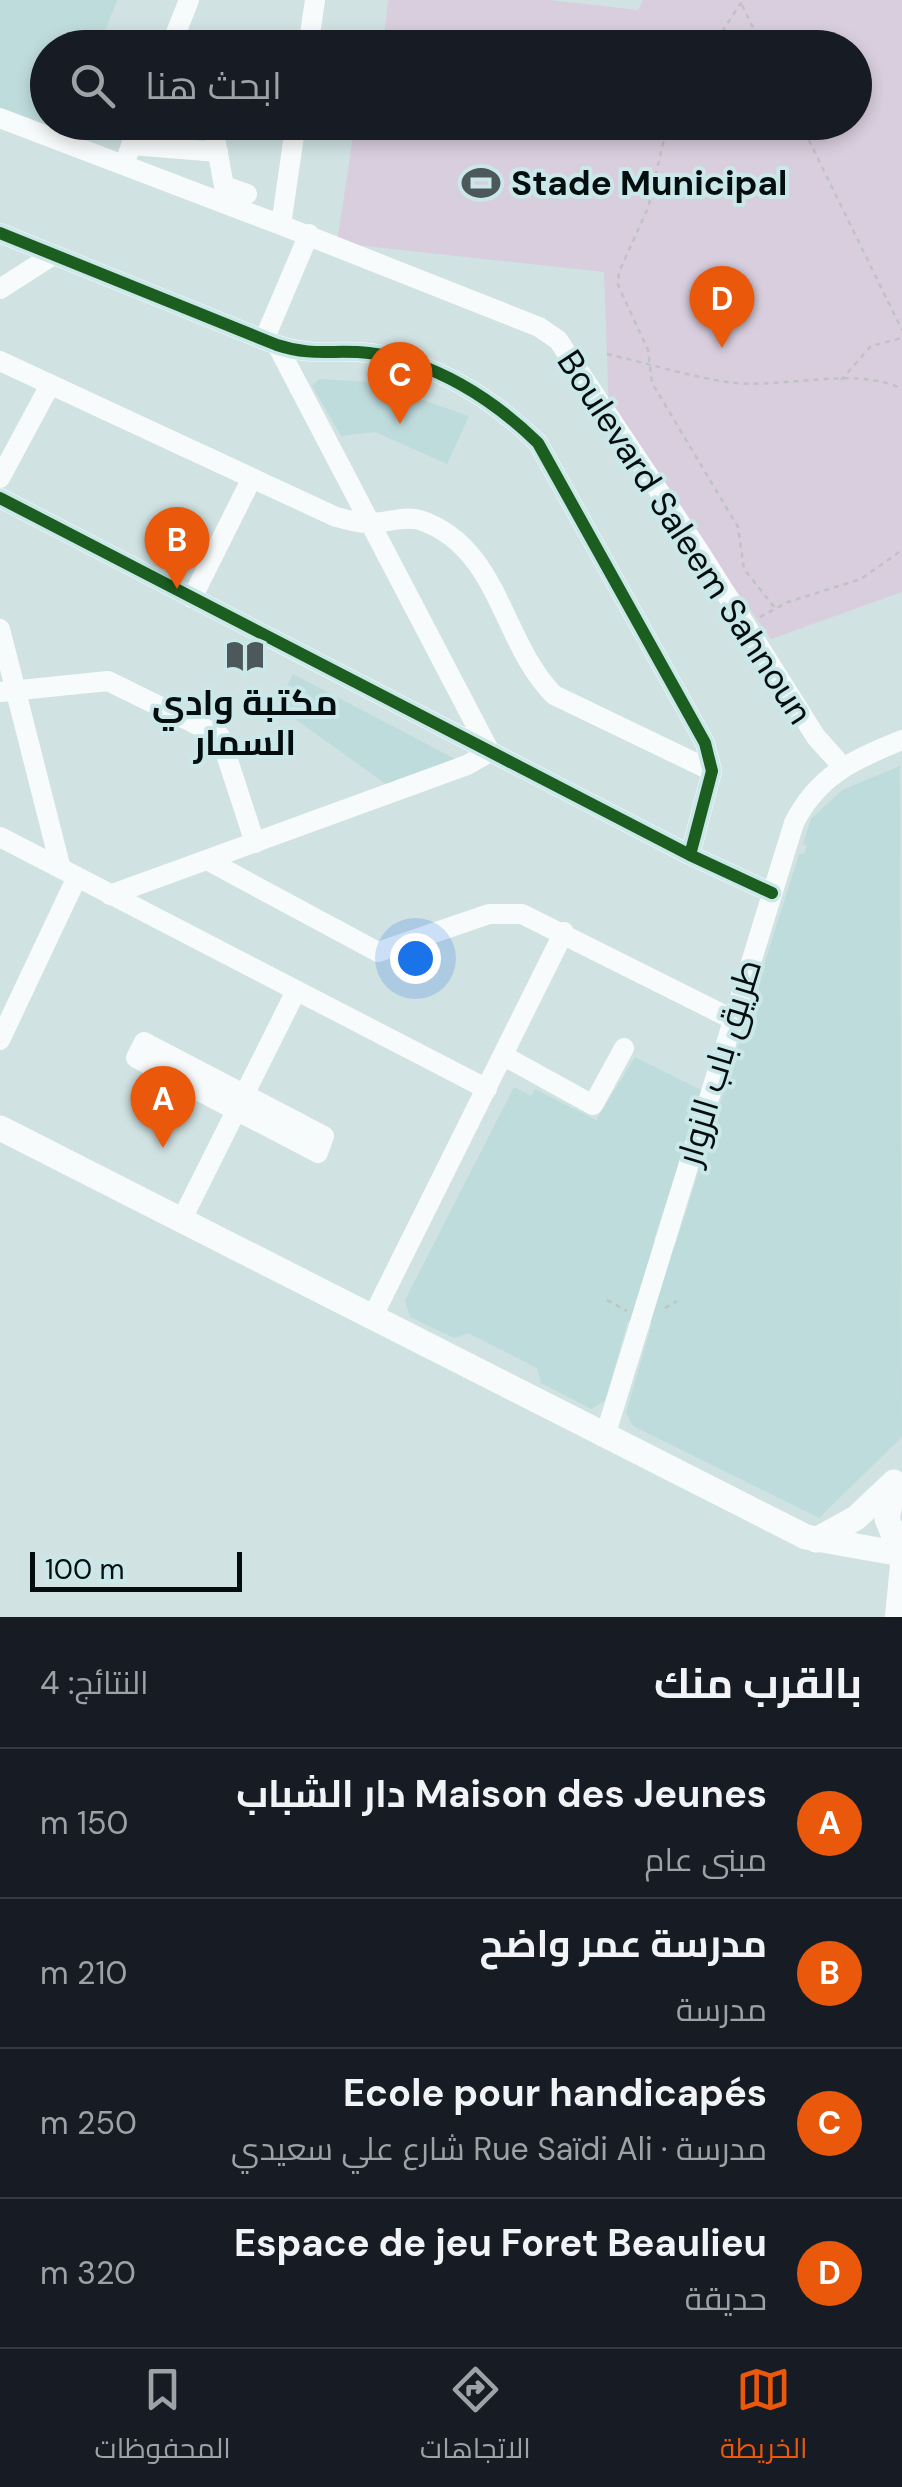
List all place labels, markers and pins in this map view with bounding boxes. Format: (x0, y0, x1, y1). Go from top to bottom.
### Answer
place label: Stade Municipal (511, 160, 787, 206)
sports icon: Stade Municipal (460, 162, 502, 204)
pin: D (690, 266, 754, 348)
pin: C (368, 342, 432, 424)
pin: B (144, 506, 210, 589)
library icon: مكتبة وادي السمار (224, 635, 266, 677)
place label: مكتبة وادي السمار (152, 680, 338, 766)
pin: A (130, 1066, 196, 1148)

